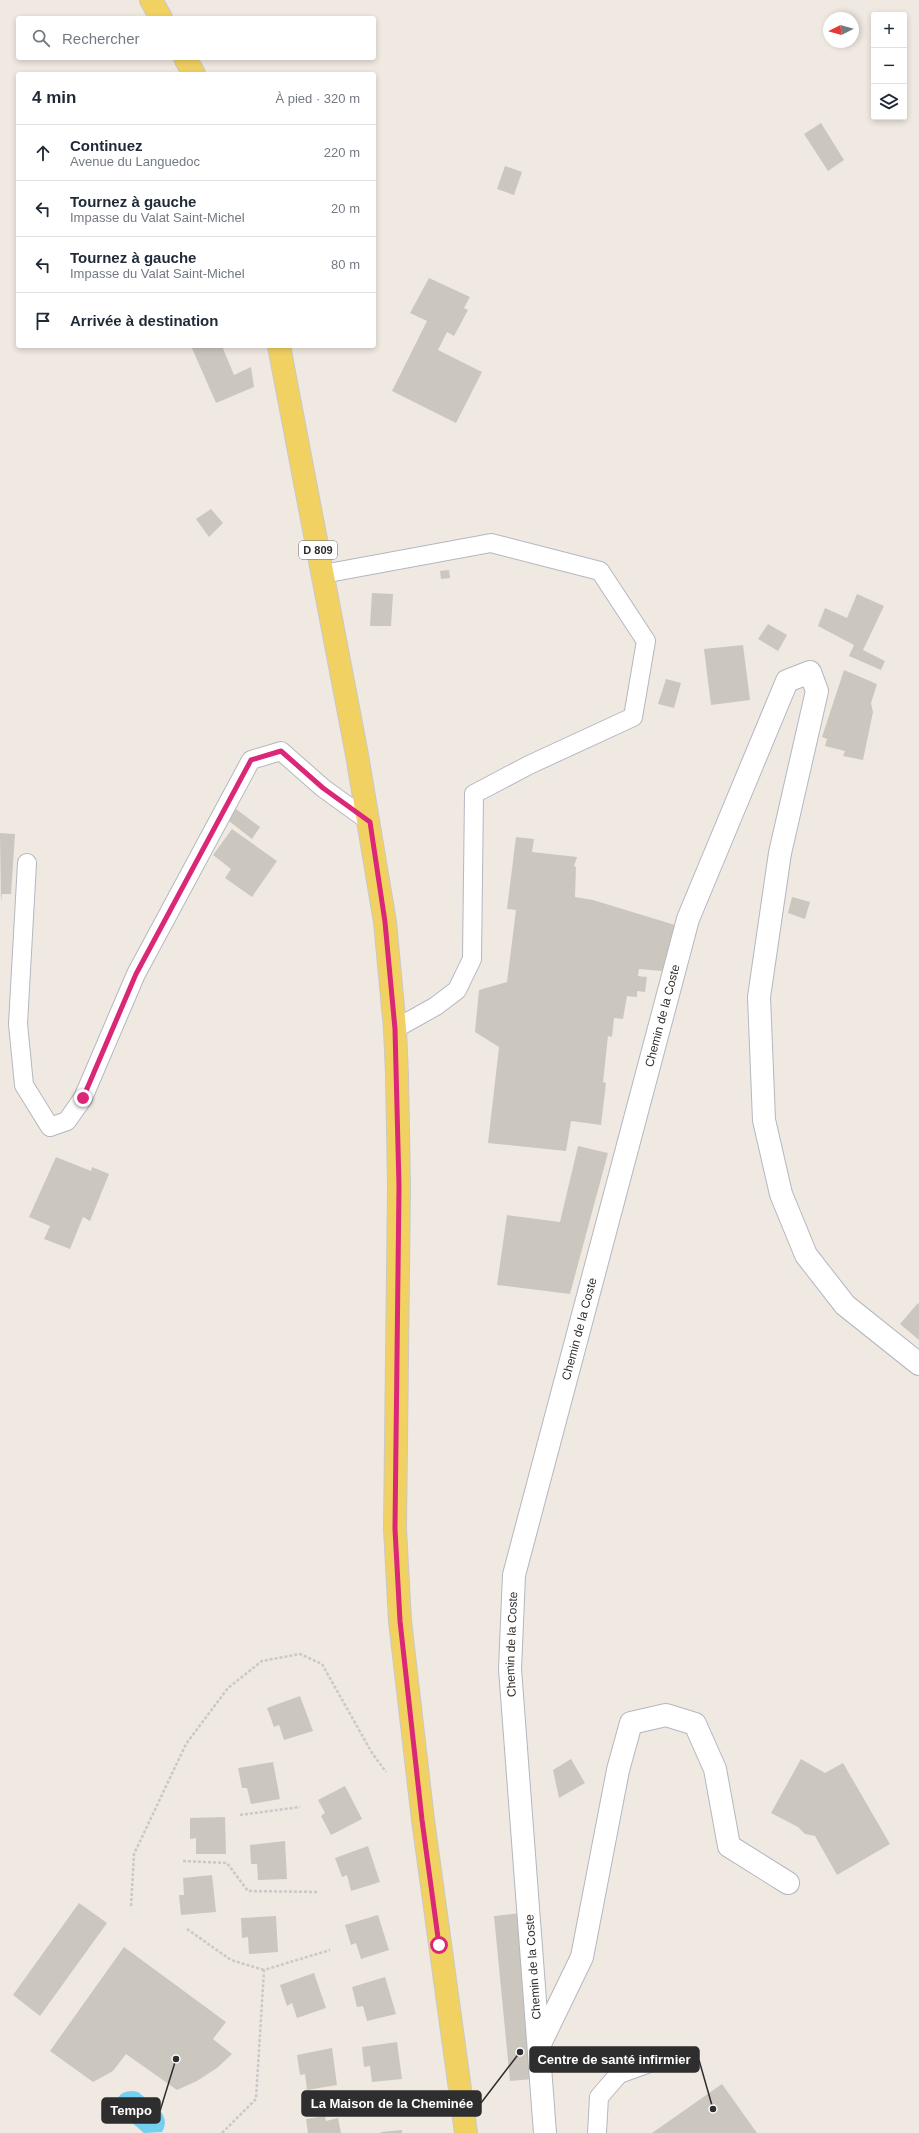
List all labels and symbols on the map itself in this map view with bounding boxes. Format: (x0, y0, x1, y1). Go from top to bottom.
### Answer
north arrow (823, 12, 859, 48)
road number: D 809 (299, 541, 337, 559)
street label: Chemin de la Coste (642, 963, 683, 1069)
route end (74, 1089, 92, 1107)
street label: Chemin de la Coste (559, 1276, 600, 1382)
street label: Chemin de la Coste (503, 1591, 520, 1698)
street label: Chemin de la Coste (522, 1914, 544, 2020)
route start (430, 1936, 448, 1954)
callout: Centre de santé infirmier (530, 2047, 699, 2072)
text: Centre de santé infirmier (537, 2052, 691, 2067)
callout: La Maison de la Cheminée (302, 2091, 481, 2116)
text: La Maison de la Cheminée (311, 2096, 473, 2111)
callout: Tempo (102, 2098, 160, 2123)
text: Tempo (110, 2103, 152, 2118)

